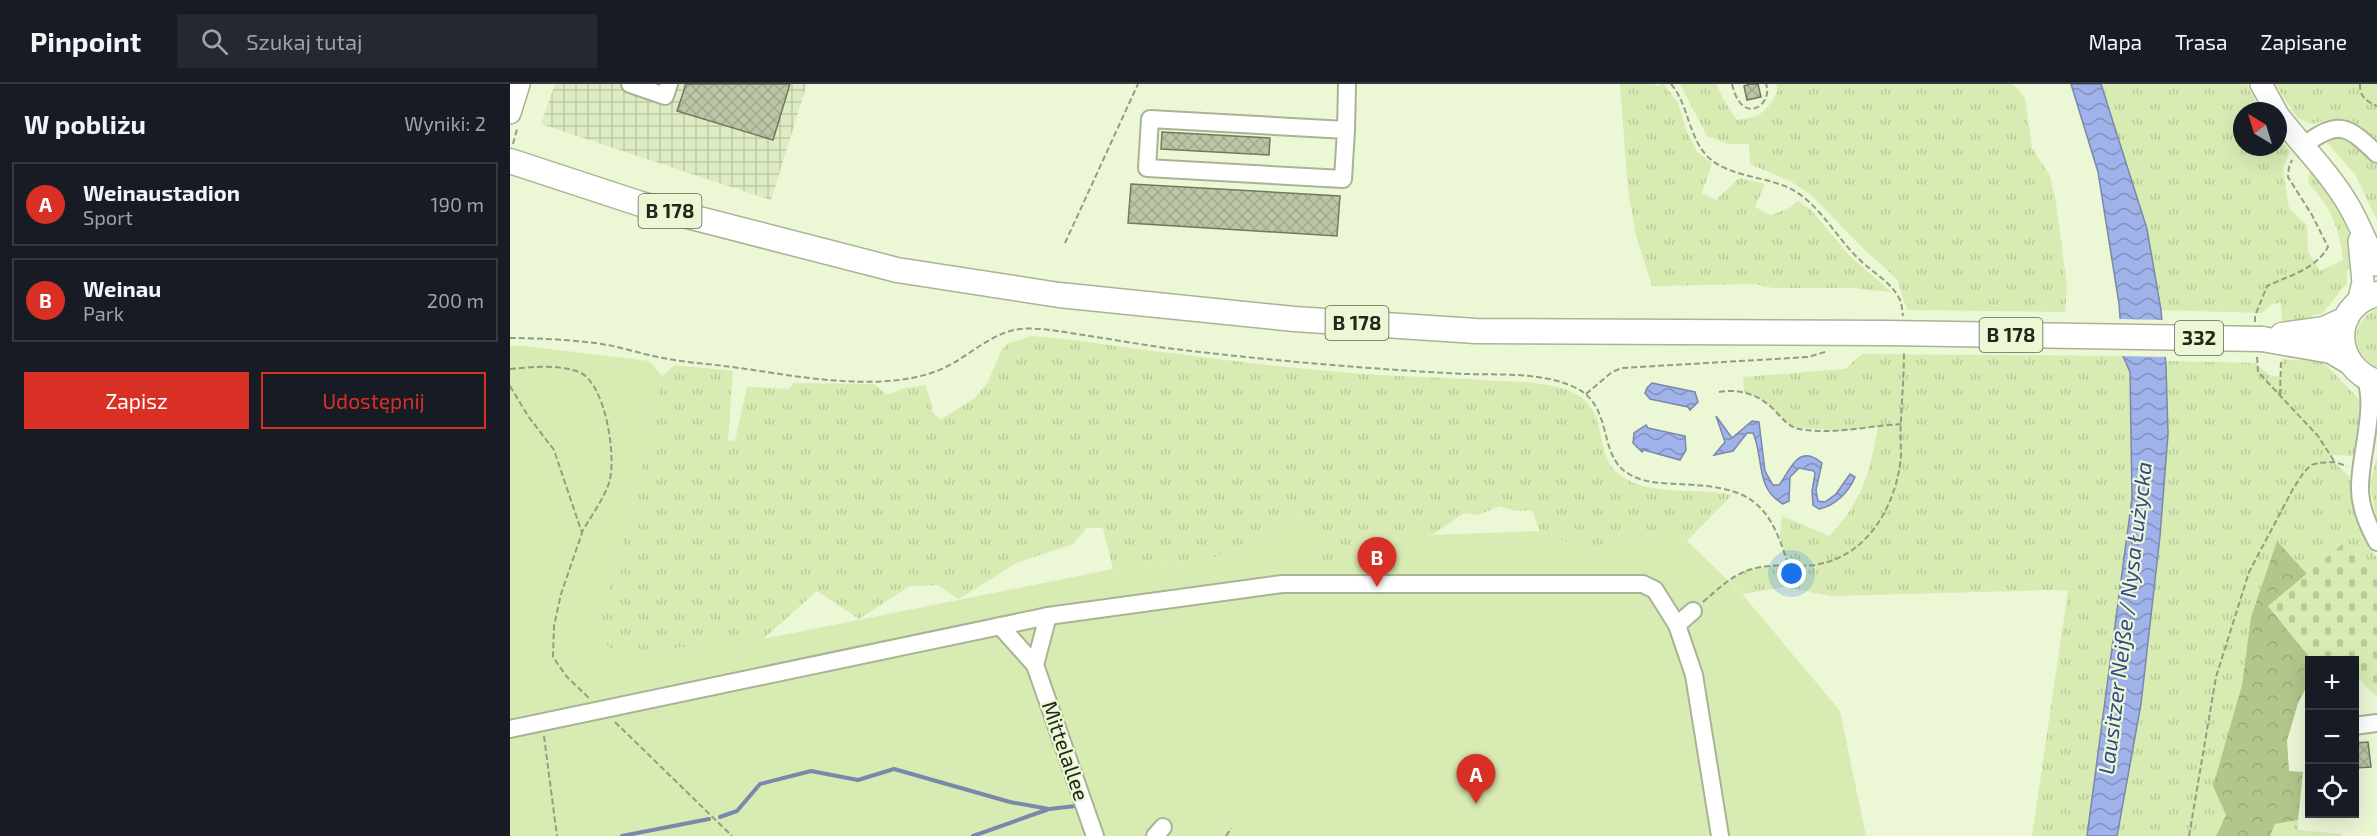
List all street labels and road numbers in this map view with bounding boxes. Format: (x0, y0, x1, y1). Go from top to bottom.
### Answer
road number: B 178 (638, 194, 702, 228)
road number: B 178 (1326, 306, 1388, 340)
road number: B 178 (1980, 318, 2042, 352)
road number: 332 (2175, 321, 2223, 355)
street label: Mittelallee (1038, 697, 1095, 804)

